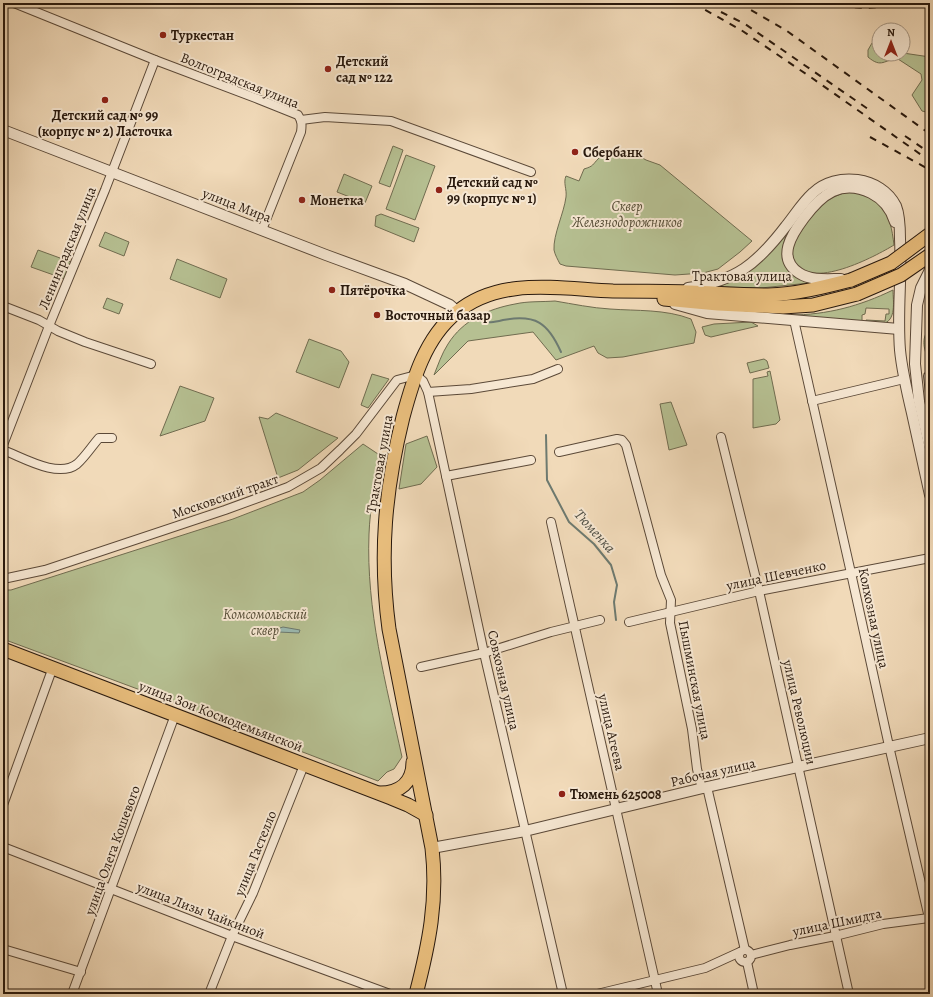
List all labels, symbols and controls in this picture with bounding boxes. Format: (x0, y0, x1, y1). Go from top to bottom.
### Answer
north arrow (871, 22, 911, 62)
text: N (887, 25, 895, 40)
place label: Туркестан (171, 26, 234, 45)
marker: Туркестан (158, 30, 168, 40)
street label: Волгоградская улица (178, 48, 303, 113)
place label: Детский сад № 122 (336, 52, 393, 87)
marker: Детский сад № 122 (323, 64, 333, 74)
marker: Детский сад № 99 (корпус № 2) Ласточка (100, 95, 110, 105)
place label: Детский сад № 99 (корпус № 2) Ласточка (38, 106, 173, 141)
place label: Сбербанк (583, 143, 643, 162)
marker: Сбербанк (570, 147, 580, 157)
place label: Детский сад № 99 (корпус № 1) (447, 173, 538, 208)
street label: Ленинградская улица (34, 183, 101, 312)
street label: улица Мира (199, 183, 274, 227)
marker: Детский сад № 99 (корпус № 1) (434, 185, 444, 195)
place label: Монетка (310, 191, 364, 210)
marker: Монетка (297, 195, 307, 205)
park label: Сквер Железнодорожников (571, 197, 683, 232)
street label: Трактовая улица (692, 267, 793, 286)
place label: Пятёрочка (340, 281, 406, 300)
marker: Пятёрочка (327, 285, 337, 295)
place label: Восточный базар (385, 306, 491, 325)
marker: Восточный базар (372, 310, 382, 320)
street label: Трактовая улица (361, 413, 398, 515)
street label: Московский тракт (169, 469, 281, 524)
water label: Тюменка (570, 505, 620, 557)
street label: улица Шевченко (724, 556, 828, 596)
street label: Колхозная улица (854, 566, 894, 671)
park label: Комсомольский сквер (223, 605, 307, 640)
street label: Пышминская улица (674, 619, 715, 742)
street label: Совхозная улица (483, 628, 524, 732)
street label: улица Революции (778, 657, 821, 766)
street label: улица Зои Космодемьянской (135, 676, 305, 757)
street label: улица Агеева (593, 691, 630, 773)
street label: Рабочая улица (669, 753, 758, 792)
street label: улица Олега Кошевого (80, 783, 145, 919)
place label: Тюмень 625008 (570, 785, 662, 804)
marker: Тюмень 625008 (557, 789, 567, 799)
street label: улица Гастелло (229, 808, 281, 900)
street label: улица Лизы Чайкиной (133, 877, 267, 944)
street label: улица Шмидта (790, 904, 884, 941)

